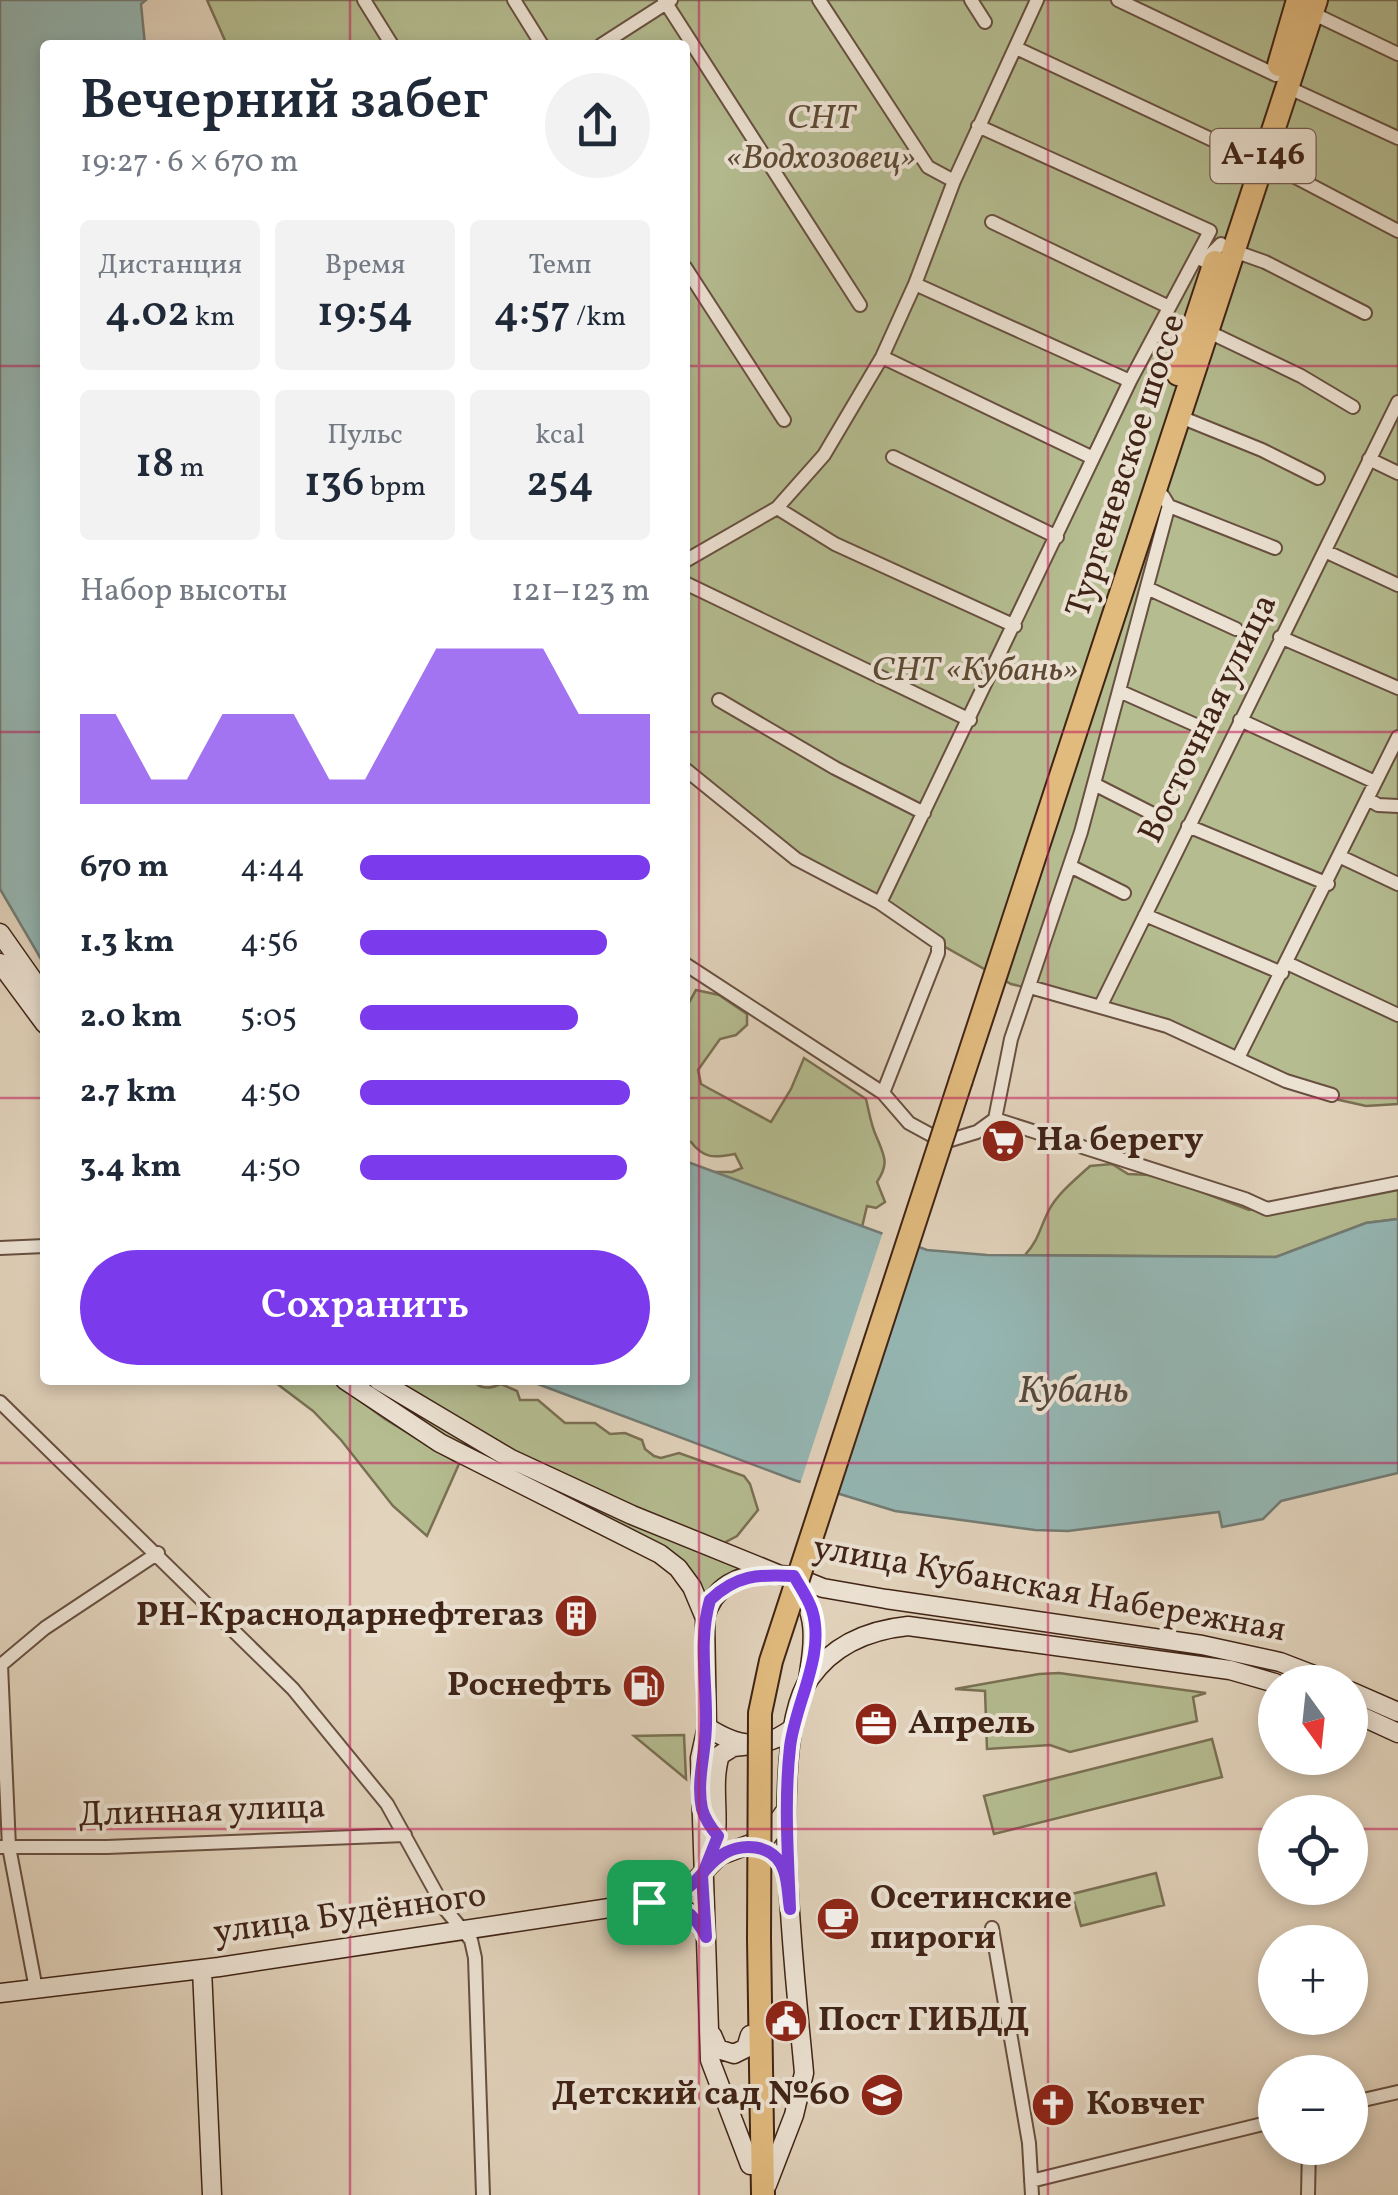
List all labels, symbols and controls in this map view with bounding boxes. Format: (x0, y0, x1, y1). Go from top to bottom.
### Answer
text: Вечерний забег (80, 65, 488, 141)
button: share (545, 73, 650, 178)
park label: СНТ «Водхозовец» (726, 95, 916, 183)
road number: А-146 (1210, 129, 1316, 183)
text: 19:27 · 6 × 670 m (80, 141, 299, 185)
text: Дистанция (98, 246, 242, 285)
text: Время (325, 246, 405, 285)
text: Темп (528, 246, 592, 285)
text: 4.02 (105, 285, 189, 344)
text: 19:54 (317, 285, 413, 344)
text: 4:57 (494, 285, 571, 344)
text: km (189, 298, 235, 337)
text: /km (571, 298, 626, 337)
street label: Тургеневское шоссе (1055, 308, 1199, 624)
text: Пульс (327, 416, 403, 455)
text: kcal (535, 416, 585, 455)
text: 18 (135, 436, 174, 495)
text: m (174, 449, 205, 488)
text: 136 (304, 455, 364, 514)
text: 254 (526, 455, 594, 514)
text: bpm (364, 468, 426, 507)
text: Набор высоты (80, 570, 287, 614)
text: 121–123 m (511, 570, 650, 614)
street label: Восточная улица (1128, 586, 1290, 852)
park label: СНТ «Кубань» (872, 647, 1078, 695)
text: 670 m (80, 846, 169, 890)
text: 4:44 (240, 846, 305, 890)
text: 1.3 km (80, 921, 174, 965)
text: 4:56 (240, 921, 298, 965)
text: 2.0 km (80, 996, 182, 1040)
text: 5:05 (240, 996, 297, 1040)
text: 2.7 km (80, 1071, 177, 1115)
text: 4:50 (240, 1071, 301, 1115)
place label: На берегу (1036, 1117, 1204, 1165)
supermarket icon: На берегу (980, 1118, 1026, 1164)
text: 3.4 km (80, 1146, 182, 1190)
text: 4:50 (240, 1146, 301, 1190)
button: Сохранить (80, 1250, 650, 1365)
water label: Кубань (1018, 1366, 1128, 1419)
street label: улица Кубанская Набережная (809, 1525, 1289, 1655)
place label: РН-Краснодарнефтегаз (136, 1592, 544, 1640)
building icon: РН-Краснодарнефтегаз (553, 1593, 599, 1639)
place label: Роснефть (447, 1662, 612, 1710)
fuel station icon: Роснефть (621, 1663, 667, 1709)
north arrow (1258, 1665, 1368, 1775)
map controls (1258, 1665, 1368, 2165)
place label: Апрель (908, 1700, 1036, 1748)
office icon: Апрель (853, 1701, 899, 1747)
street label: Длинная улица (77, 1784, 327, 1840)
button: locate (1258, 1795, 1368, 1905)
pin (607, 1860, 692, 1945)
street label: улица Будённого (210, 1872, 490, 1958)
icon: arrive (622, 1875, 677, 1930)
place label: Осетинские пироги (870, 1875, 1072, 1963)
cafe icon: Осетинские пироги (815, 1896, 861, 1942)
button: + (1258, 1925, 1368, 2035)
place label: Пост ГИБДД (818, 1997, 1030, 2045)
public building icon: Пост ГИБДД (763, 1998, 809, 2044)
button: − (1258, 2055, 1368, 2165)
place label: Детский сад №60 (552, 2071, 850, 2119)
school or university icon: Детский сад №60 (859, 2072, 905, 2118)
place label: Ковчег (1086, 2081, 1205, 2129)
church icon: Ковчег (1030, 2082, 1076, 2128)

